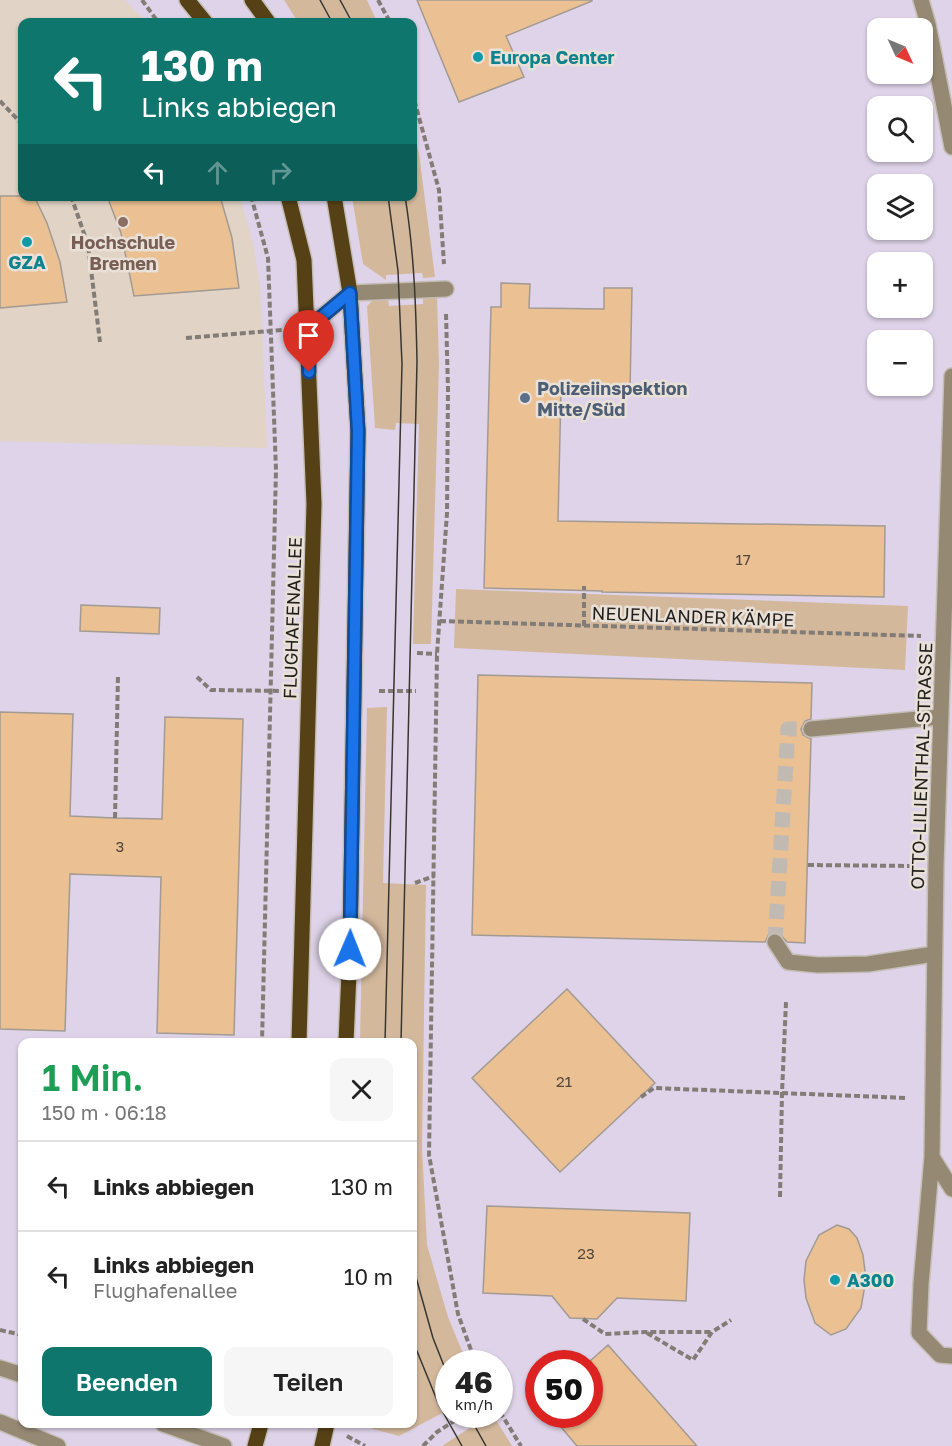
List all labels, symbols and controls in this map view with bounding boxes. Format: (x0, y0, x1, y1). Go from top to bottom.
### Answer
north arrow (867, 18, 933, 84)
map controls (867, 18, 933, 396)
text: 130 m (141, 40, 263, 90)
icon: left (42, 42, 120, 120)
place label: Europa Center (490, 46, 615, 68)
marker: Europa Center (471, 50, 485, 64)
text: Links abbiegen (141, 91, 337, 123)
button: search (867, 96, 933, 162)
icon: left (138, 156, 171, 189)
icon: ahead (201, 156, 234, 189)
icon: right (264, 156, 297, 189)
button: layers (867, 174, 933, 240)
marker: Hochschule Bremen (116, 215, 130, 229)
place label: Hochschule Bremen (71, 231, 176, 274)
marker: GZA (20, 235, 34, 249)
place label: GZA (8, 251, 46, 273)
button: + (867, 252, 933, 318)
pin (283, 310, 334, 372)
icon: arrive (292, 319, 325, 352)
button: − (867, 330, 933, 396)
place label: Polizeiinspektion Mitte/Süd (537, 377, 688, 420)
marker: Polizeiinspektion Mitte/Süd (518, 391, 532, 405)
street label: FLUGHAFENALLEE (278, 537, 306, 699)
house number: 17 (735, 550, 751, 568)
street label: NEUENLANDER KÄMPE (591, 601, 795, 631)
street label: OTTO-LILIENTHAL-STRASSE (906, 642, 936, 890)
house number: 3 (116, 837, 124, 855)
position arrow (318, 917, 382, 981)
text: 1 Min. (42, 1056, 143, 1099)
button: close (330, 1058, 393, 1121)
house number: 21 (556, 1072, 572, 1090)
text: 150 m · 06:18 (42, 1100, 167, 1124)
icon: left (42, 1170, 75, 1203)
text: Links abbiegen (93, 1173, 254, 1200)
text: 130 m (331, 1173, 393, 1200)
house number: 23 (577, 1244, 595, 1262)
text: Links abbiegen (93, 1251, 254, 1278)
icon: left (42, 1260, 75, 1293)
text: 10 m (344, 1263, 393, 1290)
place label: A300 (847, 1269, 894, 1291)
marker: A300 (828, 1273, 842, 1287)
text: Flughafenallee (93, 1278, 237, 1302)
button: Beenden (42, 1347, 212, 1416)
button: Teilen (224, 1347, 393, 1416)
speed limit sign: 50 (525, 1350, 603, 1428)
text: 46 (455, 1364, 493, 1400)
text: km/h (455, 1395, 493, 1413)

